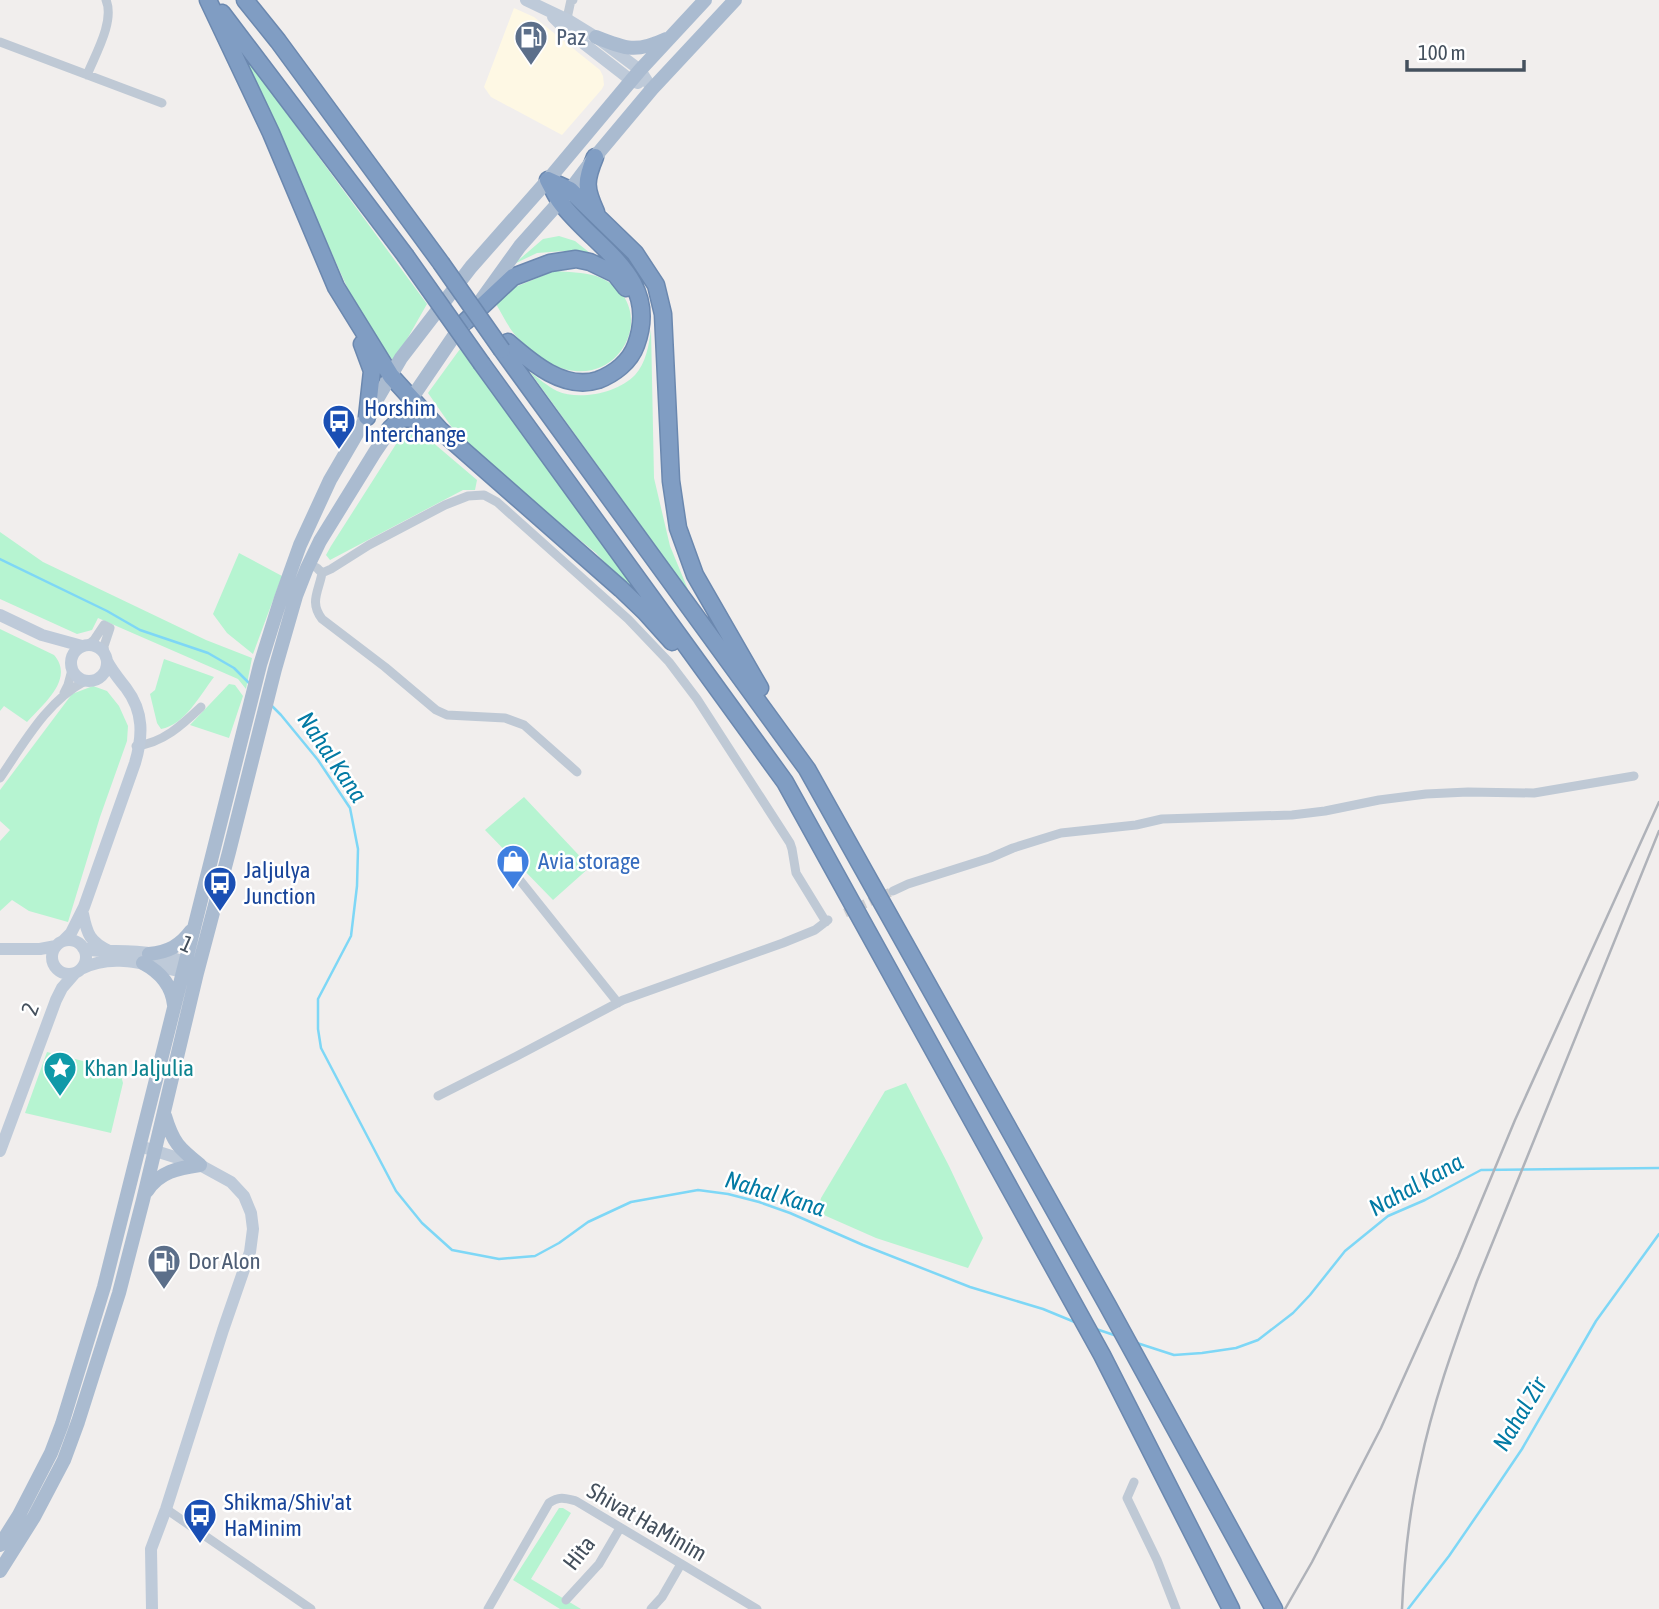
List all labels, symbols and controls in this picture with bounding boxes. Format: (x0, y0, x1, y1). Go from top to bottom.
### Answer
fuel station icon: Paz (512, 18, 550, 67)
place label: Paz (556, 24, 586, 50)
scale bar (1407, 28, 1524, 72)
text: 100 m (1418, 40, 1466, 64)
place label: Horshim Interchange (364, 395, 466, 447)
bus stop icon: Horshim Interchange (320, 402, 358, 451)
water label: Nahal Kana (292, 706, 372, 807)
shop icon: Avia storage (494, 842, 532, 891)
place label: Avia storage (538, 848, 640, 874)
place label: Jaljulya Junction (244, 857, 316, 909)
bus stop icon: Jaljulya Junction (201, 864, 239, 913)
street label: 1 (177, 930, 197, 958)
street label: 2 (16, 999, 44, 1019)
place icon: Khan Jaljulia (41, 1049, 79, 1098)
place label: Khan Jaljulia (84, 1055, 194, 1081)
water label: Nahal Kana (1364, 1148, 1467, 1221)
water label: Nahal Kana (722, 1166, 828, 1221)
fuel station icon: Dor Alon (145, 1242, 183, 1291)
place label: Dor Alon (188, 1248, 261, 1274)
water label: Nahal Zir (1487, 1371, 1553, 1455)
street label: Shivat HaMinim (583, 1477, 711, 1567)
place label: Shikma/Shiv'at HaMinim (224, 1489, 352, 1541)
bus stop icon: Shikma/Shiv'at HaMinim (181, 1496, 219, 1545)
street label: Hita (558, 1531, 600, 1575)

